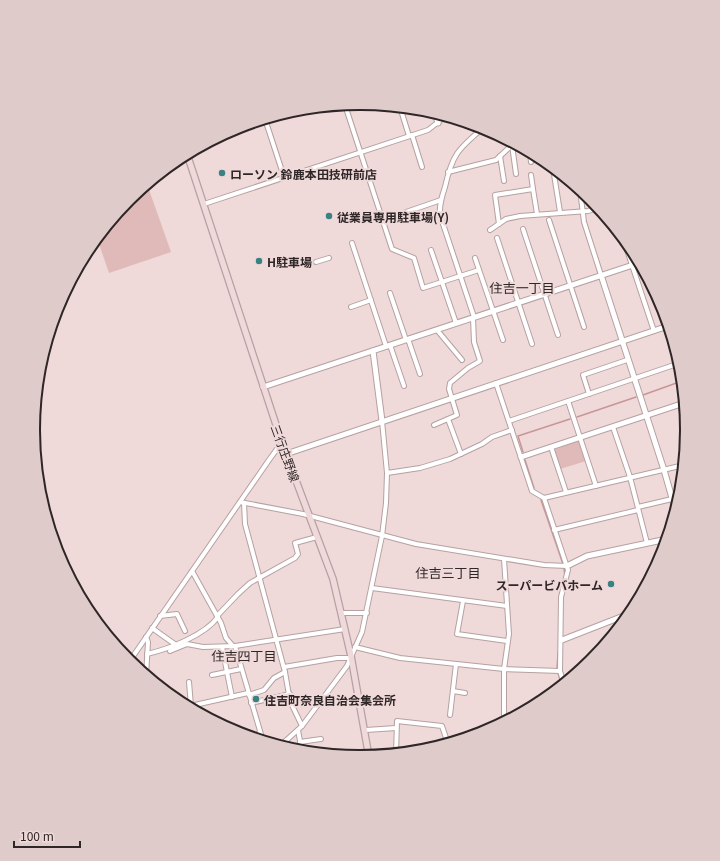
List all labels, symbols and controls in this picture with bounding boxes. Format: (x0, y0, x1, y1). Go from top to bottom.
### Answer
place label: ローソン 鈴鹿本田技研前店 (230, 165, 377, 182)
marker: ローソン 鈴鹿本田技研前店 (217, 168, 227, 178)
place label: 従業員専用駐車場(Y) (337, 208, 449, 225)
marker: 従業員専用駐車場(Y) (324, 211, 334, 221)
place label: H駐車場 (267, 253, 312, 270)
marker: H駐車場 (254, 256, 264, 266)
district label: 住吉一丁目 (489, 278, 555, 297)
street label: 三行庄野線 (268, 422, 304, 484)
district label: 住吉三丁目 (415, 563, 481, 582)
place label: スーパービバホーム (495, 576, 603, 593)
marker: スーパービバホーム (606, 579, 616, 589)
district label: 住吉四丁目 (211, 646, 277, 665)
place label: 住吉町奈良自治会集会所 (264, 691, 396, 708)
marker: 住吉町奈良自治会集会所 (251, 694, 261, 704)
scale bar (14, 823, 80, 849)
text: 100 m (20, 827, 54, 844)

